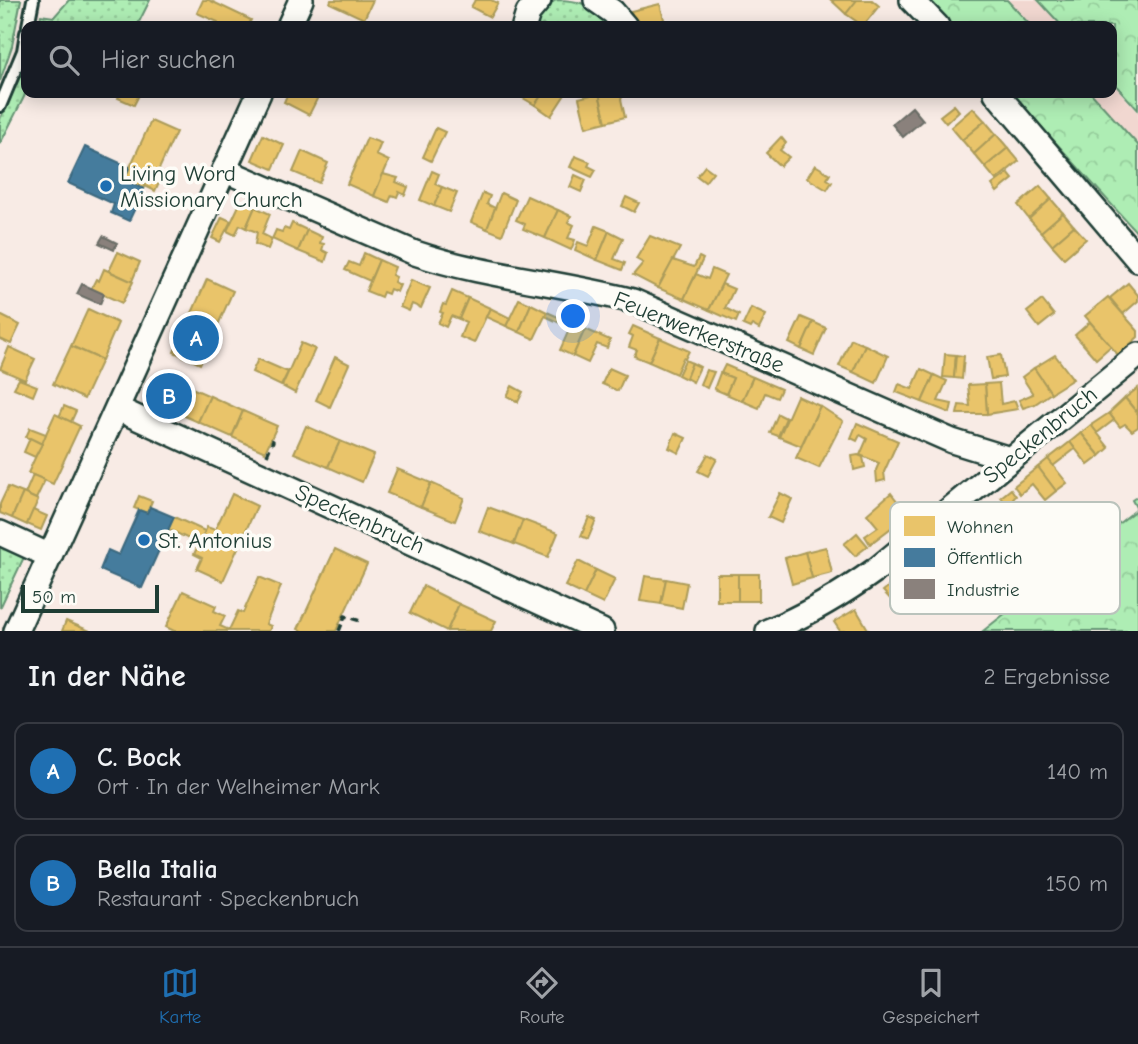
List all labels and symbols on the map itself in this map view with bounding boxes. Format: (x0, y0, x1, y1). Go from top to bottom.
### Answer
place label: Living Word Missionary Church (120, 160, 303, 213)
marker: Living Word Missionary Church (98, 178, 114, 194)
street label: Feuerwerkerstraße (610, 285, 788, 379)
your location (556, 299, 590, 333)
pin: A (173, 312, 219, 364)
pin: B (146, 370, 192, 422)
street label: Speckenbruch (977, 381, 1103, 489)
street label: Speckenbruch (291, 478, 429, 560)
legend (890, 502, 1120, 614)
text: Wohnen (947, 516, 1013, 538)
place label: St. Antonius (158, 527, 272, 554)
marker: St. Antonius (136, 532, 152, 548)
text: Öffentlich (947, 547, 1023, 569)
text: Industrie (947, 579, 1019, 601)
scale bar (21, 582, 159, 614)

